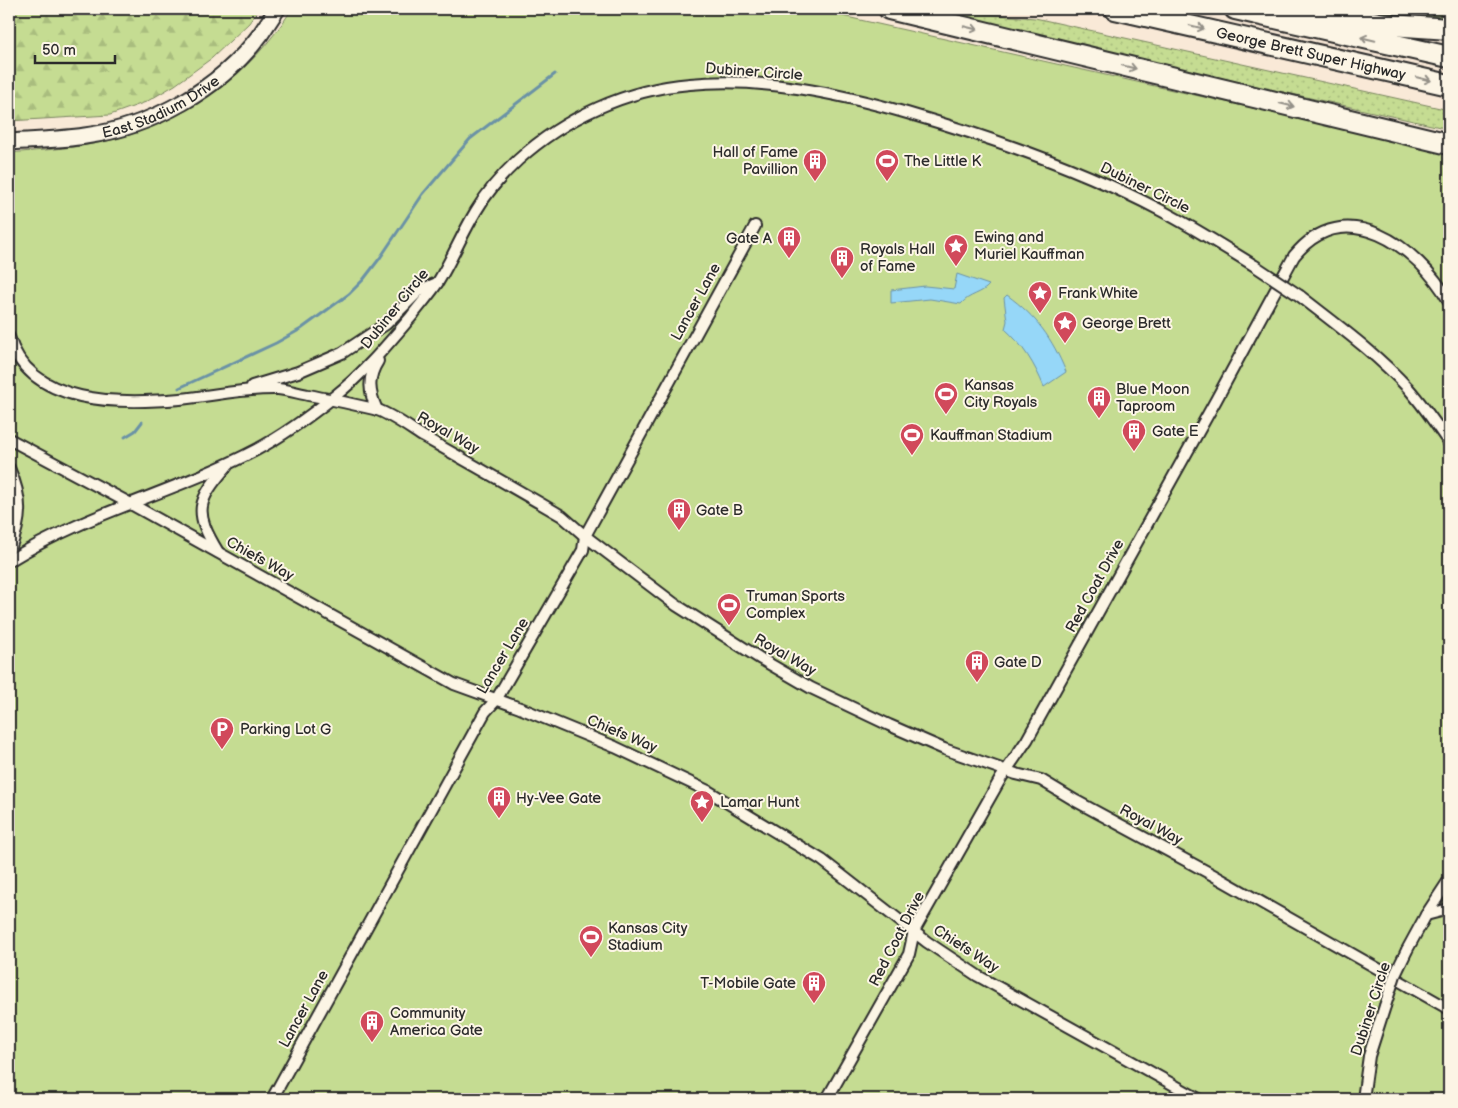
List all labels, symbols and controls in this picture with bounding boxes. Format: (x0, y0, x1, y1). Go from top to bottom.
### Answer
one-way arrow (1189, 23, 1205, 32)
street label: George Brett Super Highway (1214, 23, 1408, 84)
one-way arrow (962, 24, 978, 34)
scale bar (35, 32, 115, 64)
one-way arrow (1360, 34, 1376, 43)
text: 50 m (42, 41, 76, 60)
street label: Dubiner Circle (705, 59, 803, 85)
one-way arrow (1120, 63, 1136, 72)
street label: East Stadium Drive (100, 71, 223, 142)
one-way arrow (1415, 75, 1431, 84)
one-way arrow (1278, 101, 1294, 110)
place label: Hall of Fame Pavillion (712, 143, 798, 179)
building icon: Hall of Fame Pavillion (802, 148, 828, 182)
sports icon: The Little K (874, 148, 900, 182)
place label: The Little K (904, 152, 981, 171)
street label: Dubiner Circle (1097, 158, 1193, 218)
building icon: Gate A (776, 225, 802, 259)
place label: Ewing and Muriel Kauffman (974, 228, 1084, 264)
place label: Gate A (726, 229, 773, 248)
place icon: Ewing and Muriel Kauffman (943, 233, 969, 267)
place label: Royals Hall of Fame (860, 240, 935, 276)
building icon: Royals Hall of Fame (829, 245, 855, 279)
street label: Lancer Lane (667, 260, 725, 344)
street label: Dubiner Circle (357, 265, 433, 353)
place icon: Frank White (1027, 280, 1053, 314)
place label: Frank White (1058, 284, 1138, 303)
place icon: George Brett (1052, 310, 1078, 344)
place label: George Brett (1082, 314, 1171, 333)
place label: Kansas City Royals (964, 376, 1038, 412)
place label: Blue Moon Taproom (1116, 380, 1189, 416)
sports icon: Kansas City Royals (933, 381, 959, 415)
building icon: Blue Moon Taproom (1086, 385, 1112, 419)
street label: Royal Way (413, 408, 483, 459)
building icon: Gate E (1121, 418, 1147, 452)
sports icon: Kauffman Stadium (899, 422, 925, 456)
place label: Gate E (1152, 422, 1199, 441)
place label: Kauffman Stadium (930, 426, 1052, 445)
building icon: Gate B (666, 497, 692, 531)
place label: Gate B (696, 501, 743, 520)
street label: Chiefs Way (223, 533, 297, 585)
street label: Red Coat Drive (1062, 536, 1129, 636)
place label: Truman Sports Complex (746, 587, 845, 623)
sports icon: Truman Sports Complex (716, 592, 742, 626)
street label: Lancer Lane (473, 614, 533, 698)
street label: Royal Way (750, 630, 820, 681)
building icon: Gate D (964, 649, 990, 683)
place label: Gate D (994, 653, 1042, 672)
street label: Chiefs Way (584, 711, 660, 757)
parking icon: Parking Lot G (209, 716, 235, 750)
place label: Parking Lot G (240, 720, 331, 739)
building icon: Hy-Vee Gate (486, 785, 512, 819)
place label: Hy-Vee Gate (516, 789, 601, 808)
place icon: Lamar Hunt (689, 789, 715, 823)
place label: Lamar Hunt (720, 793, 800, 812)
street label: Royal Way (1116, 800, 1186, 850)
street label: Red Coat Drive (865, 888, 929, 990)
place label: Kansas City Stadium (608, 919, 688, 955)
street label: Chiefs Way (930, 921, 1003, 977)
sports icon: Kansas City Stadium (578, 924, 604, 958)
street label: Dubiner Circle (1347, 960, 1395, 1058)
street label: Lancer Lane (275, 967, 333, 1051)
building icon: T-Mobile Gate (801, 970, 827, 1004)
place label: T-Mobile Gate (700, 974, 796, 993)
place label: Community America Gate (390, 1004, 483, 1040)
building icon: Community America Gate (359, 1009, 385, 1043)

